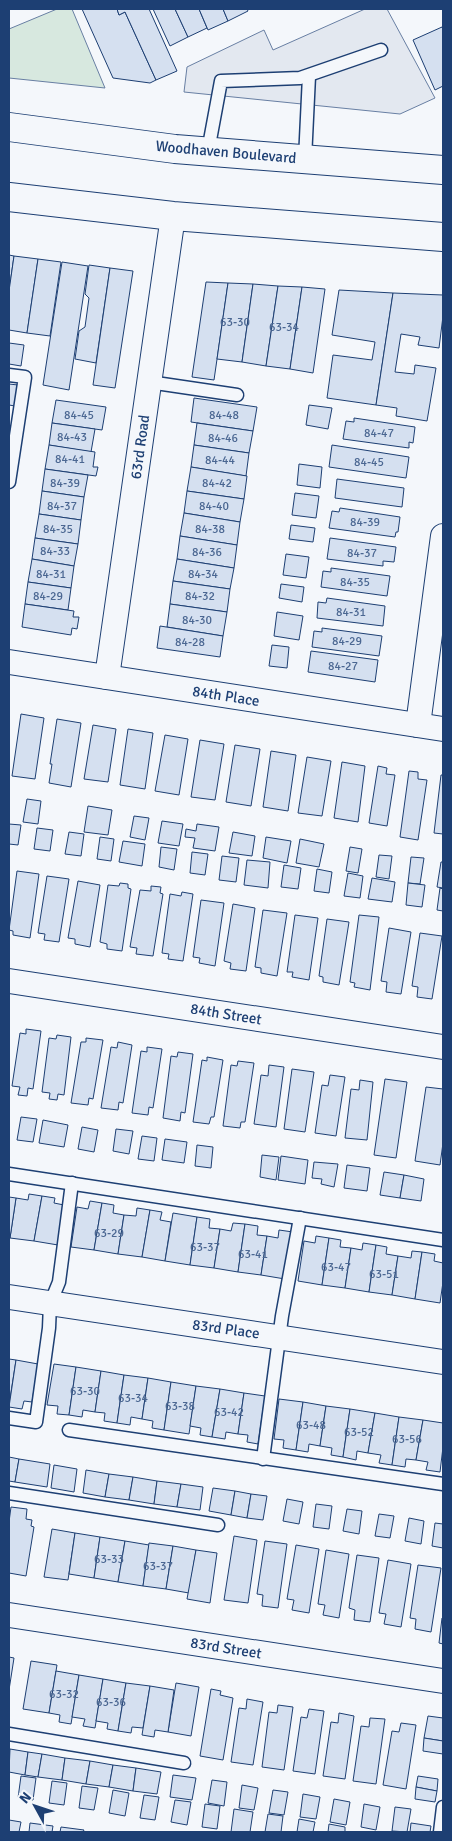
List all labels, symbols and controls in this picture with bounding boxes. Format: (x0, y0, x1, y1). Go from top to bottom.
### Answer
street label: Woodhaven Boulevard (155, 137, 297, 167)
house number: 63-30 (220, 315, 250, 330)
house number: 63-34 (269, 320, 300, 335)
house number: 84-45 (64, 408, 94, 423)
house number: 84-48 (209, 408, 239, 423)
street label: 63rd Road (127, 414, 153, 480)
house number: 84-47 (364, 426, 394, 441)
house number: 84-43 (57, 430, 87, 445)
house number: 84-46 (208, 431, 238, 446)
house number: 84-41 (55, 452, 85, 467)
house number: 84-44 (205, 453, 236, 468)
house number: 84-45 (354, 455, 384, 470)
house number: 84-39 (50, 476, 80, 491)
house number: 84-42 (202, 476, 232, 491)
house number: 84-37 (47, 499, 77, 514)
house number: 84-40 (199, 499, 229, 514)
house number: 84-39 (350, 515, 380, 530)
house number: 84-35 (43, 522, 73, 537)
house number: 84-38 (195, 522, 225, 537)
house number: 84-33 (40, 544, 70, 559)
house number: 84-36 (192, 545, 222, 560)
house number: 84-37 (347, 546, 377, 561)
house number: 84-31 (36, 567, 66, 582)
house number: 84-34 (188, 567, 219, 582)
house number: 84-35 (340, 575, 370, 590)
house number: 84-29 (33, 589, 63, 604)
house number: 84-32 (185, 589, 215, 604)
house number: 84-31 (336, 605, 366, 620)
house number: 84-30 (182, 613, 212, 628)
house number: 84-29 (332, 634, 362, 649)
house number: 84-28 (175, 635, 205, 650)
house number: 84-27 (328, 659, 358, 674)
street label: 84th Place (191, 682, 261, 710)
street label: 84th Street (189, 999, 263, 1029)
house number: 63-29 (94, 1226, 124, 1241)
house number: 63-37 (190, 1240, 220, 1255)
house number: 63-41 (238, 1247, 268, 1262)
house number: 63-47 (321, 1260, 351, 1275)
house number: 63-51 (369, 1267, 399, 1282)
street label: 83rd Place (191, 1315, 261, 1343)
house number: 63-30 (70, 1384, 100, 1399)
house number: 63-34 (118, 1391, 149, 1406)
house number: 63-38 (165, 1399, 195, 1414)
house number: 63-42 (214, 1405, 244, 1420)
house number: 63-48 (296, 1418, 326, 1433)
house number: 63-52 (344, 1425, 374, 1440)
house number: 63-56 (392, 1432, 422, 1447)
house number: 63-33 (94, 1552, 124, 1567)
house number: 63-37 (143, 1559, 173, 1574)
street label: 83rd Street (189, 1633, 263, 1663)
house number: 63-32 (49, 1687, 79, 1702)
house number: 63-36 (96, 1695, 126, 1710)
north arrow (10, 1781, 60, 1831)
text: N (16, 1789, 35, 1807)

